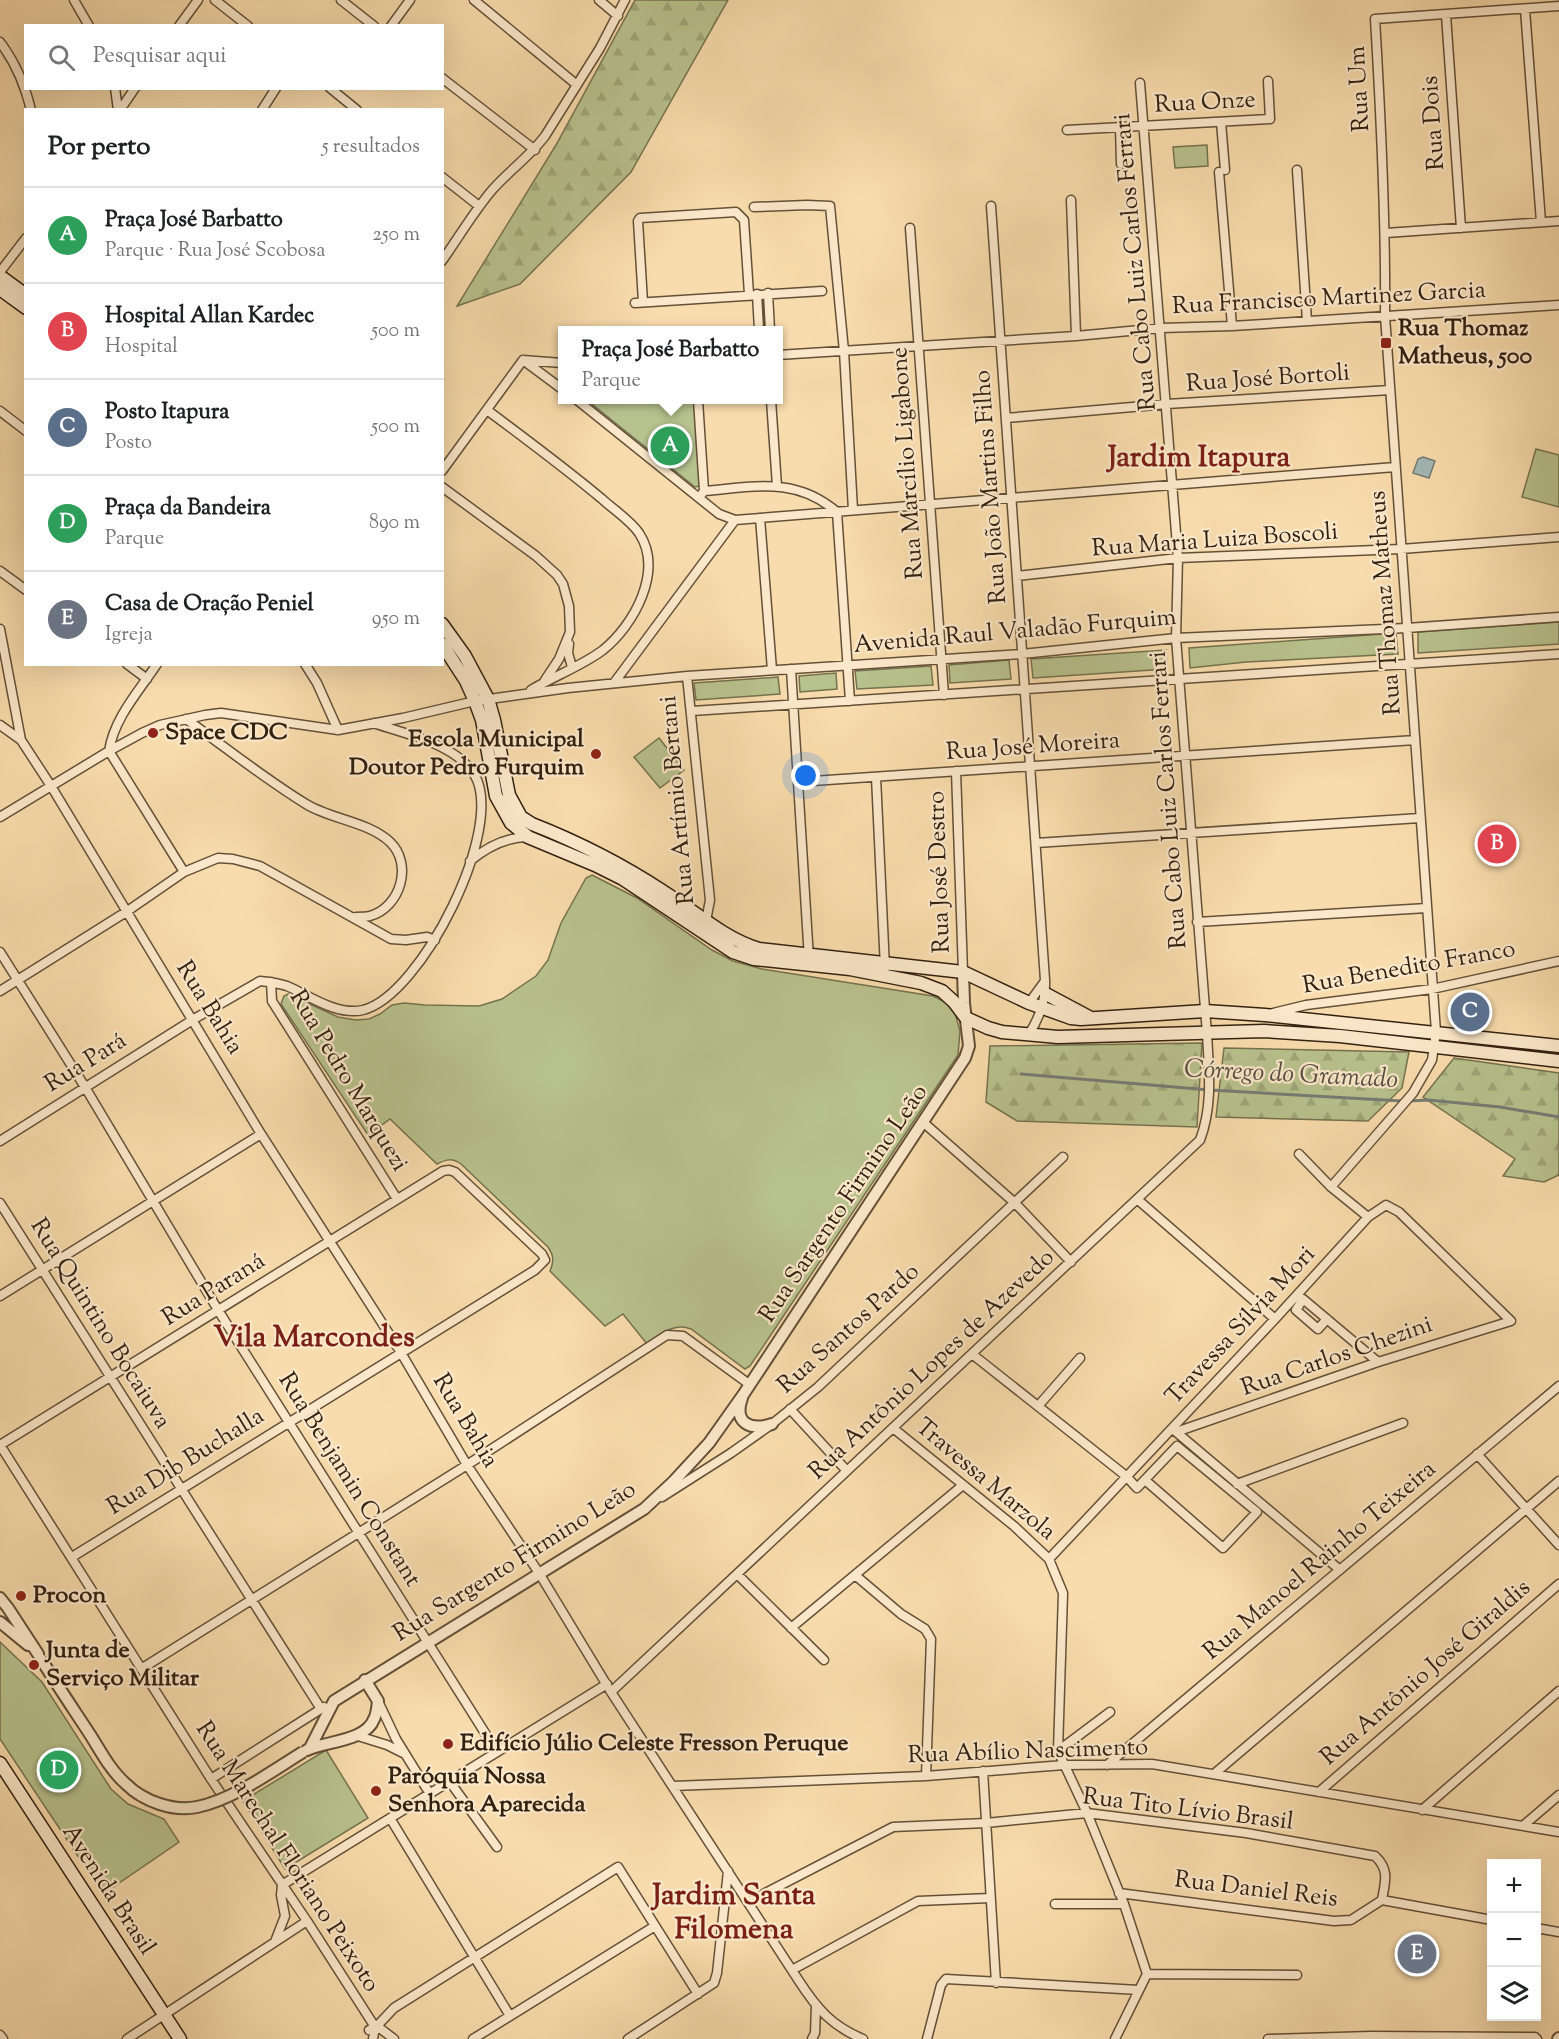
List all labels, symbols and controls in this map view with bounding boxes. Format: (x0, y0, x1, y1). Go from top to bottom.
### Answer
search box (24, 24, 444, 90)
icon: search (45, 41, 78, 74)
text: Pesquisar aqui (93, 41, 227, 73)
street label: Rua Um (1341, 45, 1379, 133)
street label: Rua Dois (1414, 74, 1454, 172)
street label: Rua Onze (1153, 83, 1257, 123)
street label: Rua Cabo Luiz Carlos Ferrari (1106, 112, 1166, 412)
text: Por perto (48, 129, 150, 166)
text: 5 resultados (322, 133, 420, 162)
text: Praça José Barbatto (105, 205, 283, 237)
text: A (59, 221, 76, 250)
text: 250 m (372, 221, 420, 250)
text: Parque · Rua José Scobosa (105, 237, 325, 266)
street label: Rua Francisco Martinez Garcia (1171, 274, 1487, 324)
text: Hospital Allan Kardec (105, 301, 314, 333)
place label: Rua Thomaz Matheus, 500 (1398, 312, 1532, 374)
text: B (61, 317, 74, 346)
text: 500 m (371, 317, 420, 346)
popup (558, 326, 783, 404)
text: Hospital (105, 333, 178, 362)
text: Praça José Barbatto (582, 335, 759, 367)
marker: Rua Thomaz Matheus, 500 (1379, 336, 1393, 350)
street label: Rua Marcílio Ligabone (883, 346, 933, 580)
street label: Rua José Bortoli (1185, 356, 1351, 402)
text: Parque (582, 367, 641, 396)
street label: Rua João Martins Filho (966, 369, 1016, 605)
text: Posto Itapura (105, 397, 229, 429)
text: C (59, 413, 76, 442)
text: 500 m (371, 413, 420, 442)
pin: A (650, 424, 690, 468)
text: Posto (105, 429, 152, 458)
district label: Jardim Itapura (1106, 437, 1291, 480)
street label: Rua Thomaz Matheus (1361, 490, 1411, 716)
text: Praça da Bandeira (105, 493, 271, 525)
text: D (60, 509, 75, 538)
text: 890 m (369, 509, 420, 538)
street label: Rua Maria Luiza Boscoli (1091, 515, 1339, 567)
text: Parque (105, 525, 164, 554)
text: Casa de Oração Peniel (105, 589, 314, 621)
street label: Avenida Raul Valadão Furquim (852, 601, 1178, 663)
text: E (61, 605, 74, 634)
text: 950 m (372, 605, 420, 634)
text: Igreja (105, 621, 153, 650)
street label: Rua Cabo Luiz Carlos Ferrari (1142, 650, 1196, 950)
street label: Rua Artímio Bertani (652, 694, 704, 906)
place label: Space CDC (165, 716, 288, 750)
place label: Escola Municipal Doutor Pedro Furquim (349, 723, 584, 785)
street label: Rua José Moreira (945, 724, 1121, 770)
marker: Space CDC (146, 726, 160, 740)
marker: Escola Municipal Doutor Pedro Furquim (589, 747, 603, 761)
your location (791, 761, 820, 790)
street label: Rua José Destro (920, 790, 960, 954)
pin: B (1478, 822, 1516, 866)
street label: Rua Benedito Franco (1300, 933, 1518, 1003)
street label: Rua Bahia (167, 955, 251, 1061)
street label: Rua Pedro Marquezi (280, 984, 416, 1178)
pin: C (1450, 990, 1490, 1034)
street label: Rua Pará (39, 1025, 133, 1101)
water label: Córrego do Gramado (1183, 1051, 1399, 1099)
street label: Rua Sargento Firmino Leão (751, 1078, 937, 1330)
street label: Rua Quintino Bocaiuva (21, 1212, 179, 1436)
street label: Travessa Sílvia Mori (1158, 1239, 1324, 1413)
street label: Rua Antônio Lopes de Azevedo (801, 1242, 1063, 1488)
street label: Rua Paraná (156, 1245, 272, 1335)
street label: Rua Santos Pardo (770, 1256, 928, 1402)
street label: Rua Carlos Chezini (1237, 1308, 1438, 1406)
district label: Vila Marcondes (213, 1317, 415, 1360)
street label: Rua Benjamin Constant (269, 1366, 429, 1594)
street label: Rua Bahia (423, 1367, 507, 1475)
street label: Rua Dib Buchalla (101, 1400, 271, 1524)
street label: Travessa Marzola (907, 1411, 1063, 1549)
street label: Rua Manoel Rainho Teixeira (1196, 1453, 1444, 1669)
street label: Rua Sargento Firmino Leão (387, 1473, 643, 1651)
street label: Rua Antônio José Giraldis (1313, 1572, 1539, 1774)
place label: Procon (33, 1579, 107, 1613)
marker: Procon (14, 1589, 28, 1603)
place label: Junta de Serviço Militar (44, 1634, 200, 1696)
marker: Junta de Serviço Militar (27, 1658, 41, 1672)
street label: Rua Marechal Floriano Peixoto (186, 1715, 388, 1999)
place label: Edifício Júlio Celeste Fresson Peruque (460, 1727, 848, 1761)
street label: Rua Abílio Nascimento (907, 1731, 1149, 1773)
marker: Edifício Júlio Celeste Fresson Peruque (441, 1737, 455, 1751)
pin: D (40, 1748, 78, 1792)
place label: Paróquia Nossa Senhora Aparecida (388, 1760, 586, 1822)
street label: Rua Tito Lívio Brasil (1081, 1780, 1296, 1840)
marker: Paróquia Nossa Senhora Aparecida (369, 1784, 383, 1798)
street label: Avenida Brasil (53, 1818, 163, 1962)
map controls (1487, 1859, 1541, 2021)
button: + (1487, 1859, 1541, 1913)
street label: Rua Daniel Reis (1172, 1863, 1340, 1917)
district label: Jardim Santa Filomena (650, 1875, 816, 1952)
button: − (1487, 1913, 1541, 1967)
pin: E (1398, 1932, 1436, 1976)
button: layers (1487, 1967, 1541, 2021)

